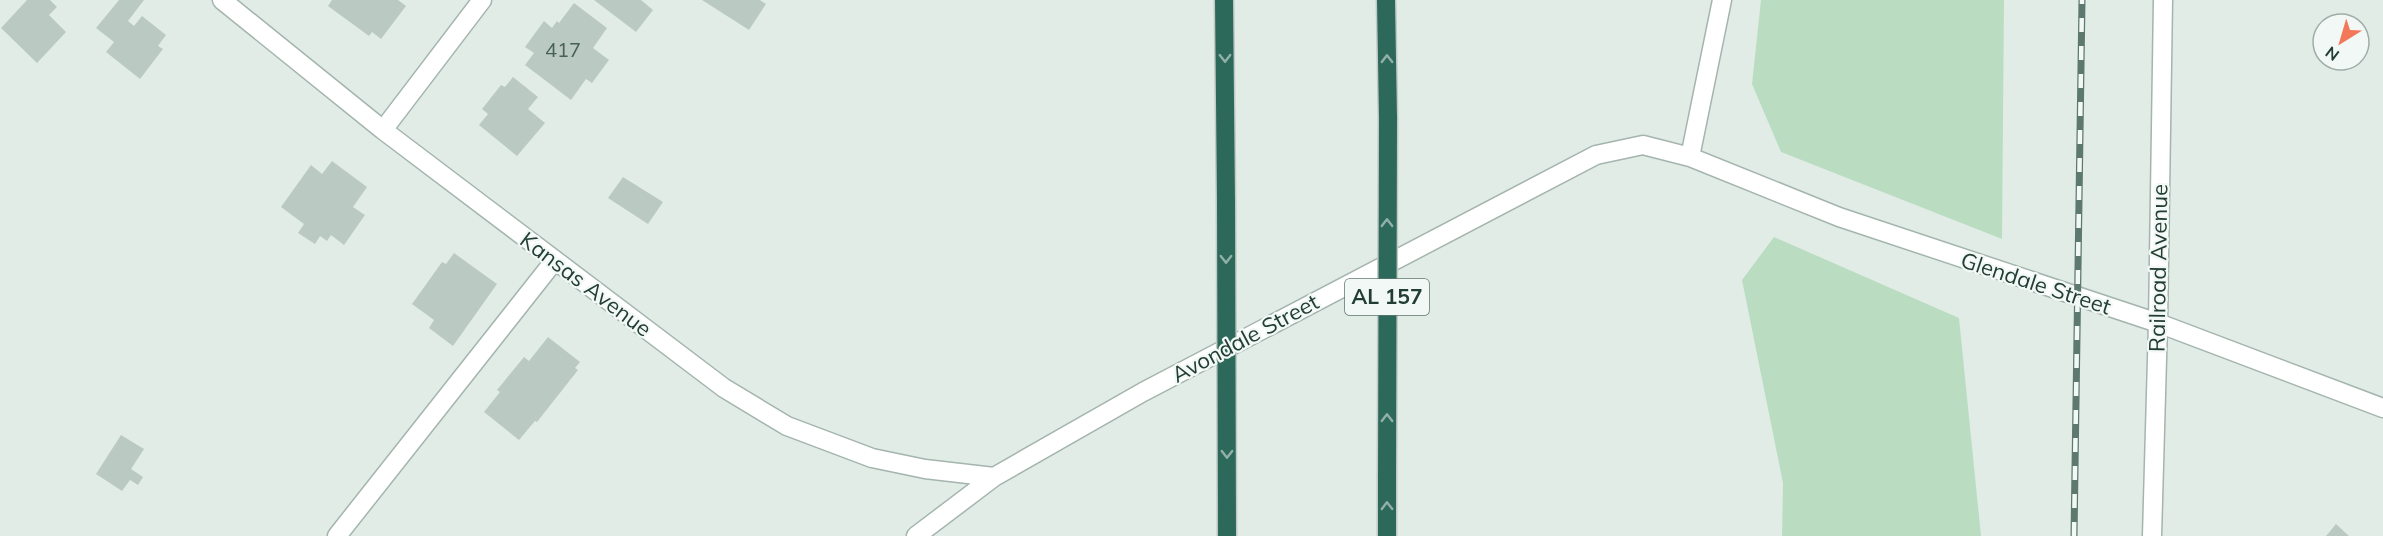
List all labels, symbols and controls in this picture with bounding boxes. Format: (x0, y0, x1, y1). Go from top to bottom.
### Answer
north arrow (2311, 12, 2371, 72)
house number: 417 (545, 37, 581, 62)
text: N (2321, 42, 2343, 66)
one-way arrow (1218, 54, 1231, 63)
one-way arrow (1381, 55, 1393, 64)
street label: Railroad Avenue (2143, 184, 2173, 352)
one-way arrow (1381, 219, 1393, 228)
street label: Kansas Avenue (515, 225, 657, 343)
street label: Glendale Street (1957, 246, 2115, 321)
one-way arrow (1220, 255, 1232, 264)
road number: AL 157 (1345, 279, 1429, 315)
street label: Avondale Street (1167, 287, 1324, 389)
one-way arrow (1381, 414, 1393, 423)
one-way arrow (1221, 450, 1233, 459)
one-way arrow (1381, 502, 1393, 511)

